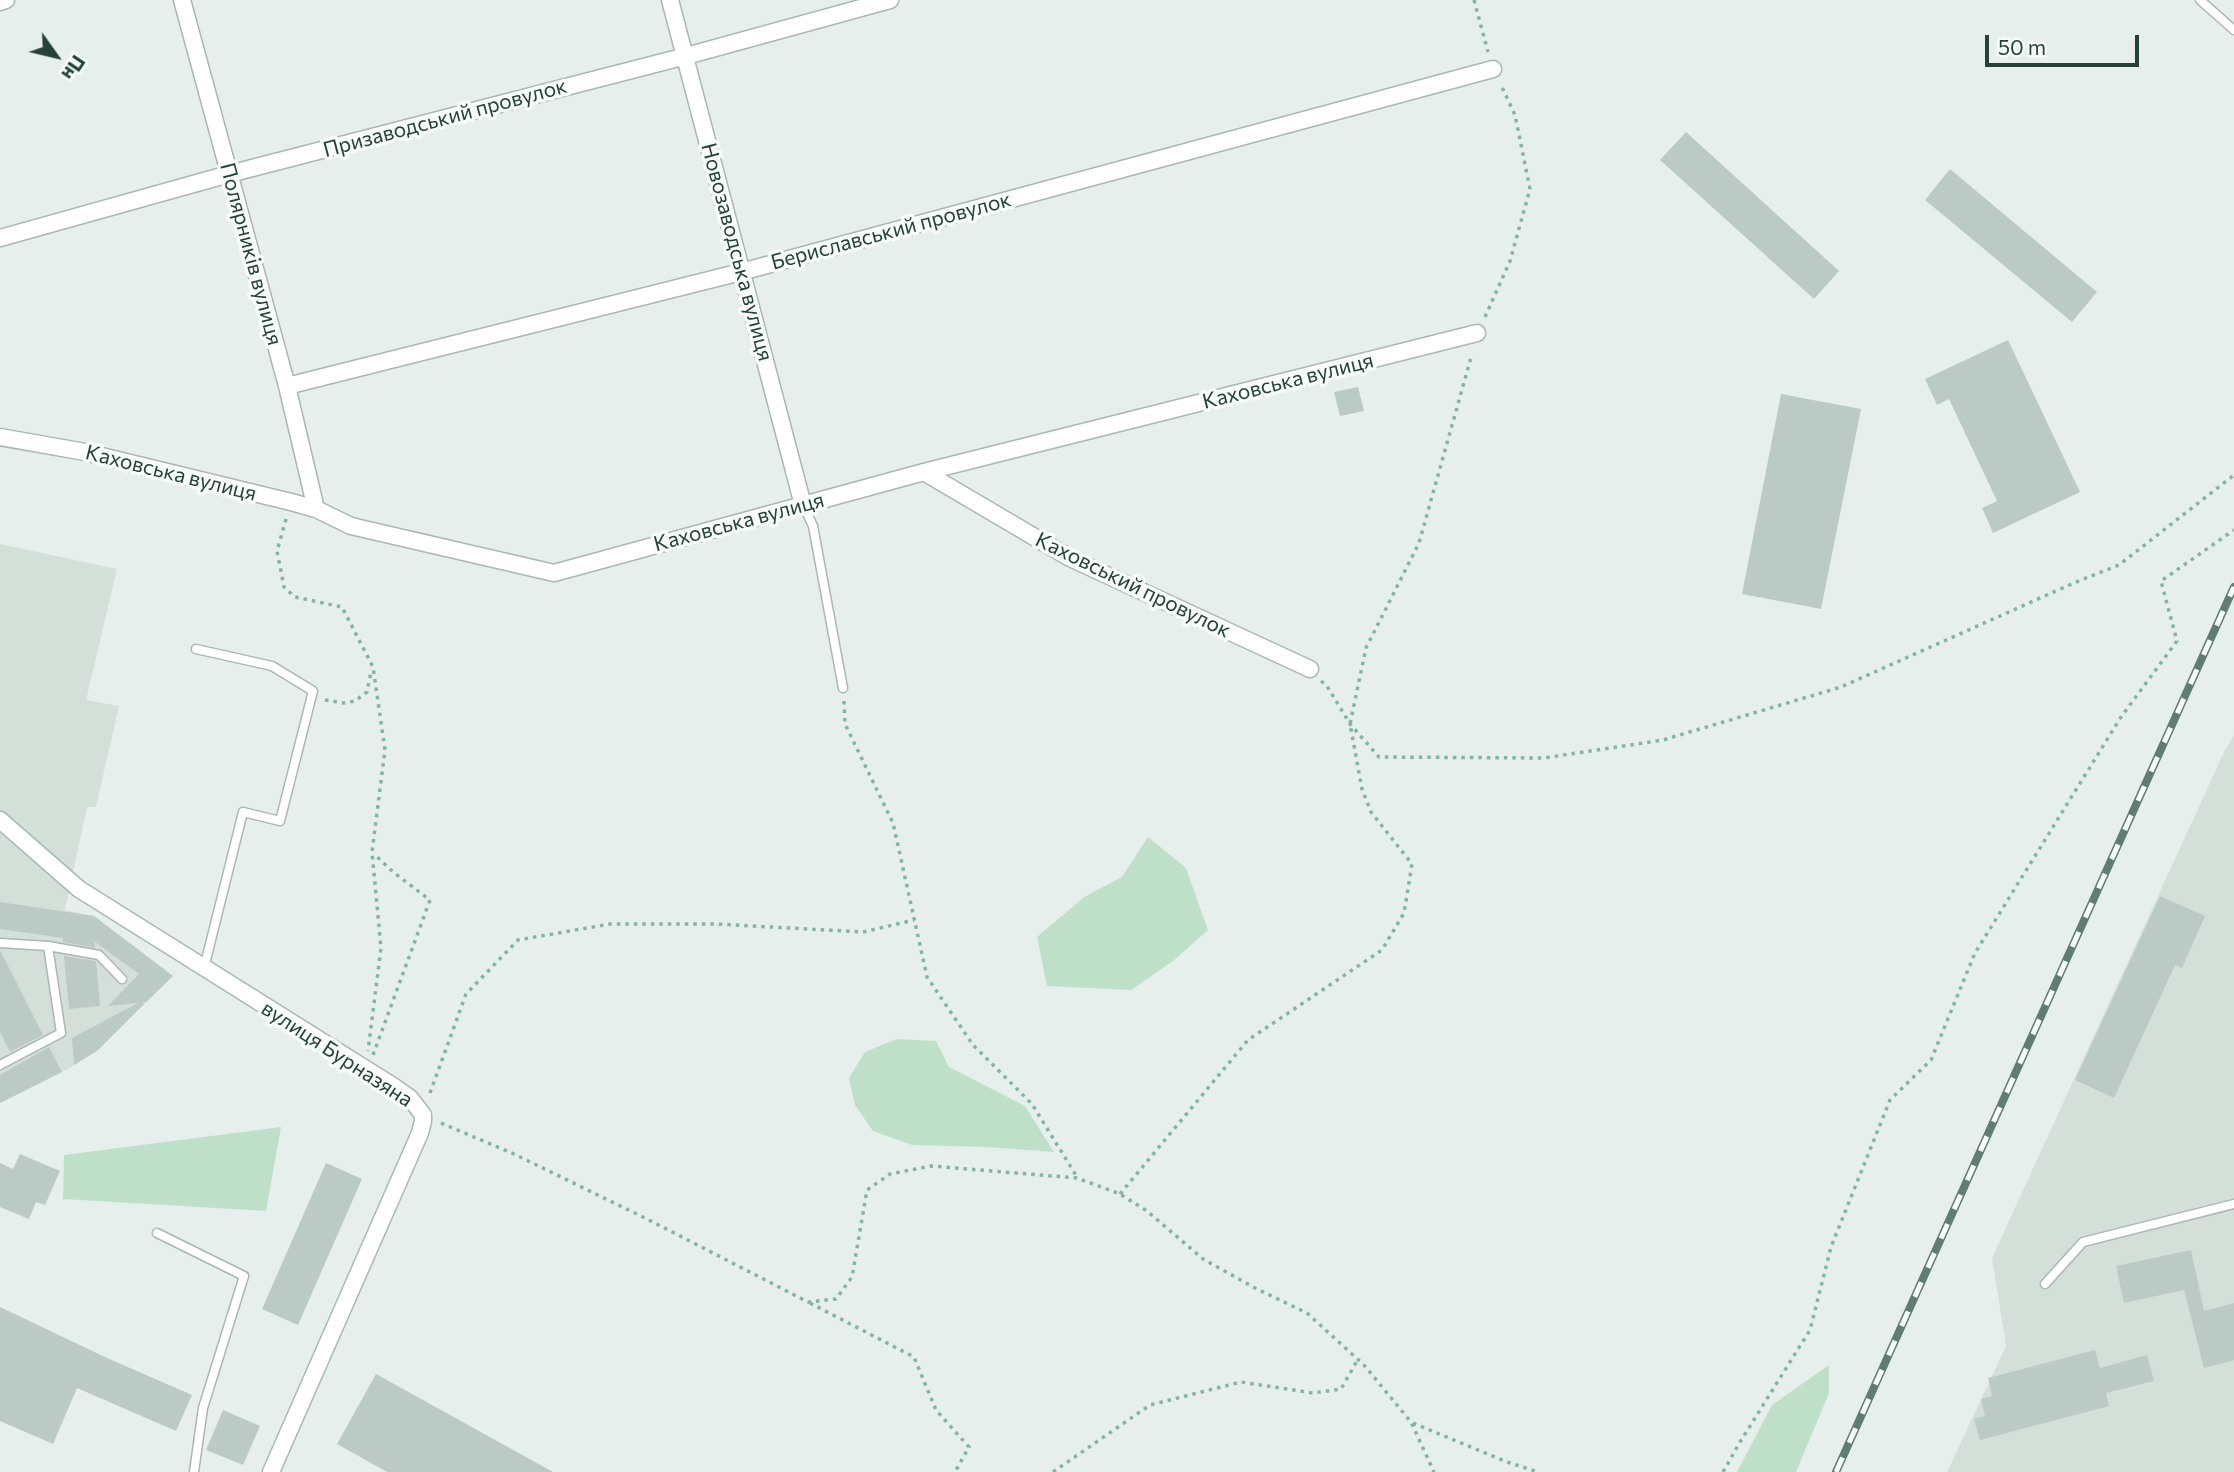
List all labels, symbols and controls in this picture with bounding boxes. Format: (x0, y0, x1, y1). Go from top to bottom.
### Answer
north arrow (21, 21, 91, 91)
scale bar (1989, 21, 2143, 65)
text: 50 m (1998, 34, 2046, 59)
text: Пн (57, 51, 90, 85)
street label: Призаводський провулок (320, 73, 570, 163)
street label: Новозаводська вулиця (696, 140, 778, 364)
street label: Полярників вулиця (215, 160, 287, 348)
street label: Бериславський провулок (768, 187, 1014, 275)
street label: Каховська вулиця (1200, 348, 1376, 414)
street label: Каховська вулиця (83, 440, 259, 506)
street label: Каховська вулиця (651, 487, 827, 557)
street label: Каховський провулок (1031, 527, 1235, 643)
street label: вулиця Бурназяна (257, 996, 417, 1112)

